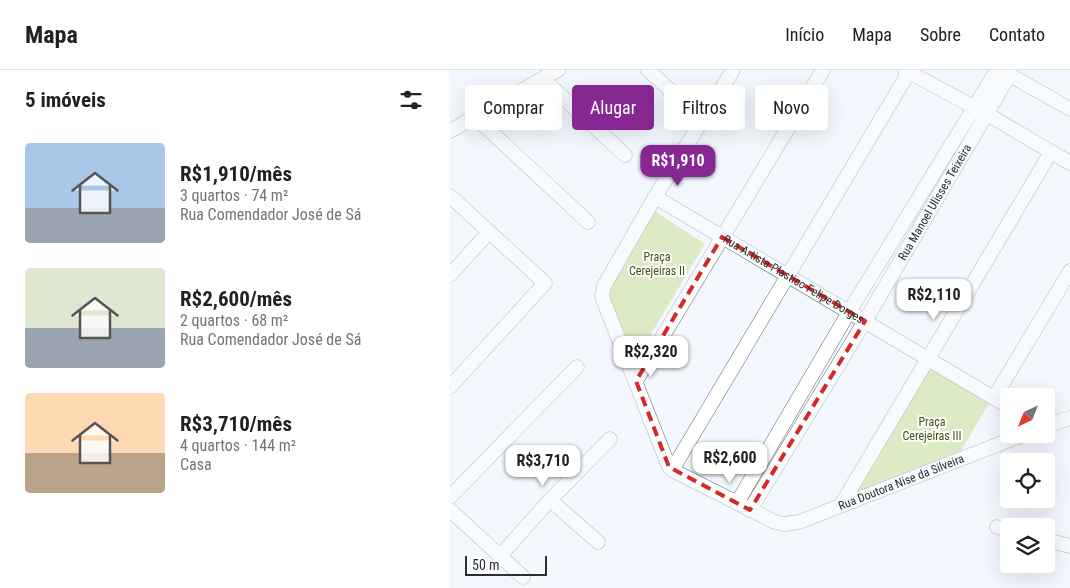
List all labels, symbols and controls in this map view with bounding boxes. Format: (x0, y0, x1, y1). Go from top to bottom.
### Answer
text: Mapa (25, 21, 78, 49)
text: Início (785, 24, 824, 45)
text: Mapa (852, 24, 892, 45)
text: Sobre (920, 24, 961, 45)
text: Contato (989, 24, 1045, 45)
chip: Comprar (465, 85, 562, 130)
chip: Alugar (572, 85, 654, 130)
chip: Filtros (664, 85, 745, 130)
chip: Novo (755, 85, 828, 130)
icon: filters (397, 86, 425, 114)
text: 5 imóveis (25, 88, 106, 112)
street label: Rua Manoel Ulisses Teixeira (895, 141, 974, 263)
pin: R$1,910 (632, 144, 724, 187)
text: R$1,910 (651, 151, 705, 170)
text: R$1,910/mês (180, 162, 292, 186)
icon: home (65, 163, 125, 223)
text: 3 quartos · 74 m² (180, 186, 288, 205)
text: Rua Comendador José de Sá (180, 205, 361, 224)
street label: Rua Artista Plastico Felipe Dorges (720, 232, 866, 326)
park label: Praça Cerejeiras II (629, 250, 685, 278)
pin: R$2,110 (888, 278, 980, 321)
text: R$2,110 (907, 285, 961, 304)
text: R$2,600/mês (180, 287, 292, 311)
icon: home (65, 288, 125, 348)
text: 2 quartos · 68 m² (180, 311, 288, 330)
text: Rua Comendador José de Sá (180, 330, 361, 349)
pin: R$2,320 (605, 336, 697, 378)
text: R$2,320 (624, 342, 678, 361)
north arrow (1000, 388, 1055, 442)
map controls (1000, 388, 1055, 573)
text: R$3,710/mês (180, 412, 292, 436)
icon: home (65, 413, 125, 473)
park label: Praça Cerejeiras III (902, 415, 962, 443)
text: 4 quartos · 144 m² (180, 436, 296, 455)
pin: R$2,600 (684, 442, 776, 484)
pin: R$3,710 (497, 444, 589, 487)
text: R$2,600 (703, 448, 757, 467)
text: R$3,710 (516, 451, 570, 470)
street label: Rua Doutora Nise da Silveira (836, 451, 966, 513)
button: locate (1000, 453, 1055, 508)
text: Casa (180, 455, 212, 474)
button: layers (1000, 518, 1055, 573)
scale bar (465, 553, 548, 576)
text: 50 m (472, 557, 500, 573)

